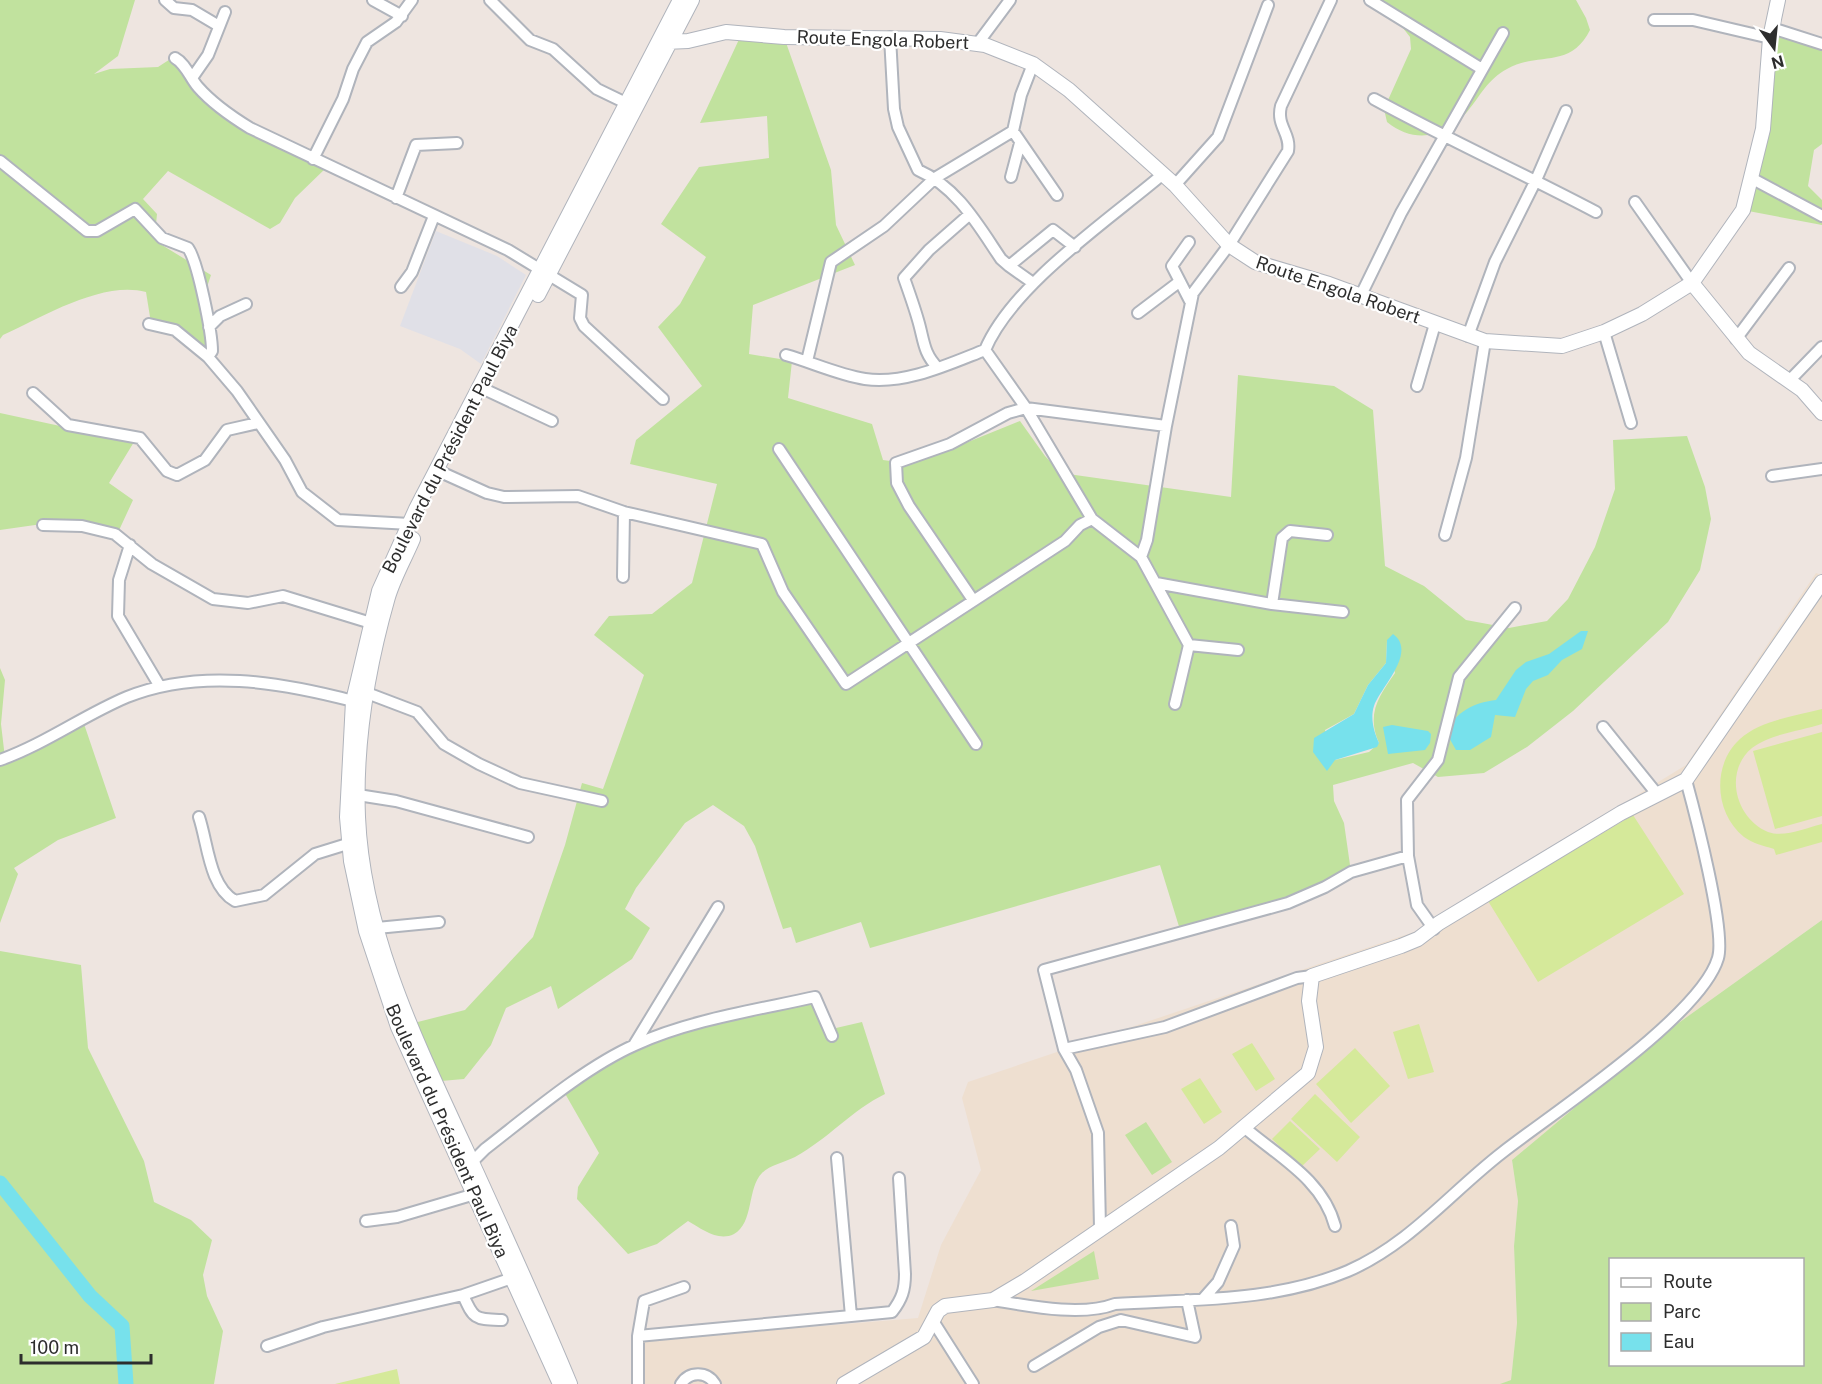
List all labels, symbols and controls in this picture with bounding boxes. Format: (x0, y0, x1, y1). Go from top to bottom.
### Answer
north arrow (1744, 18, 1804, 78)
street label: Route Engola Robert (796, 26, 970, 53)
text: N (1769, 51, 1786, 73)
street label: Route Engola Robert (1253, 252, 1423, 328)
street label: Boulevard du Président Paul Biya (378, 321, 522, 576)
street label: Boulevard du Président Paul Biya (382, 1000, 513, 1261)
legend (1609, 1258, 1804, 1366)
text: Route (1663, 1271, 1712, 1292)
text: Parc (1663, 1301, 1701, 1322)
scale bar (21, 1327, 152, 1365)
text: Eau (1663, 1331, 1694, 1352)
text: 100 m (30, 1337, 79, 1358)

